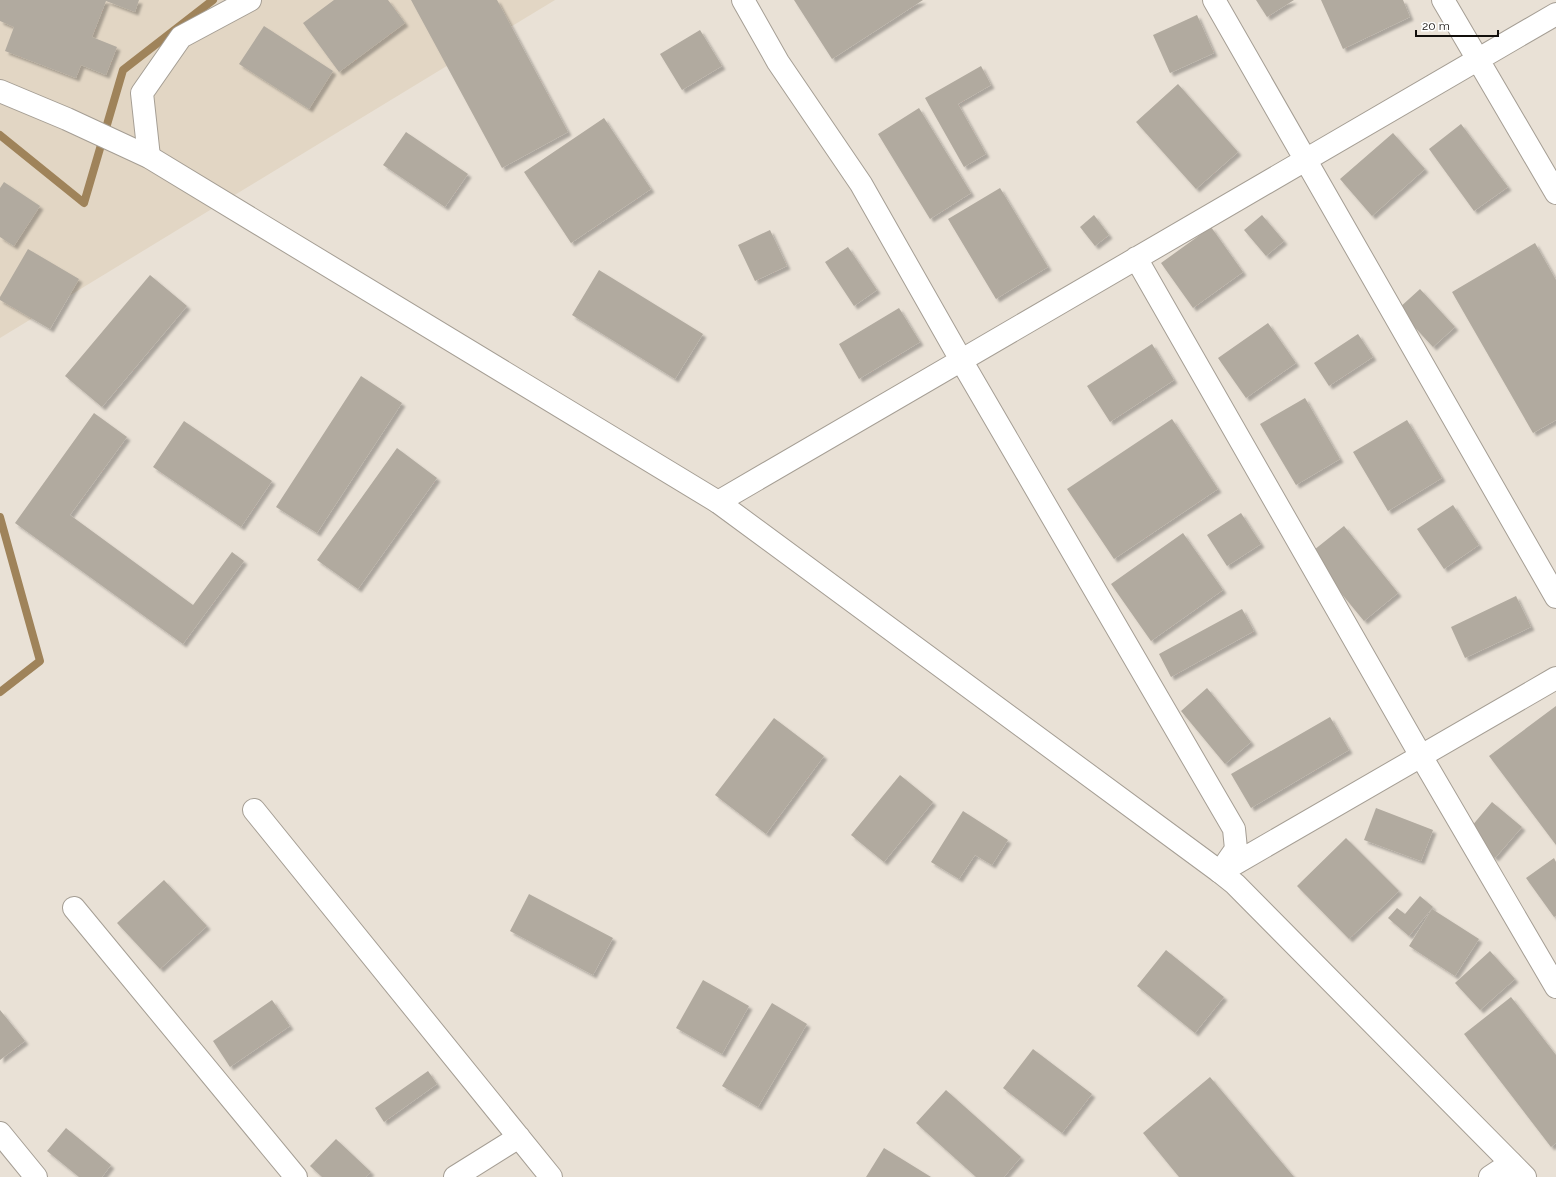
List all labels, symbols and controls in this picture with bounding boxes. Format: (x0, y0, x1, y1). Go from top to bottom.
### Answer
scale bar (1416, 12, 1498, 38)
text: 20 m (1422, 19, 1450, 33)

